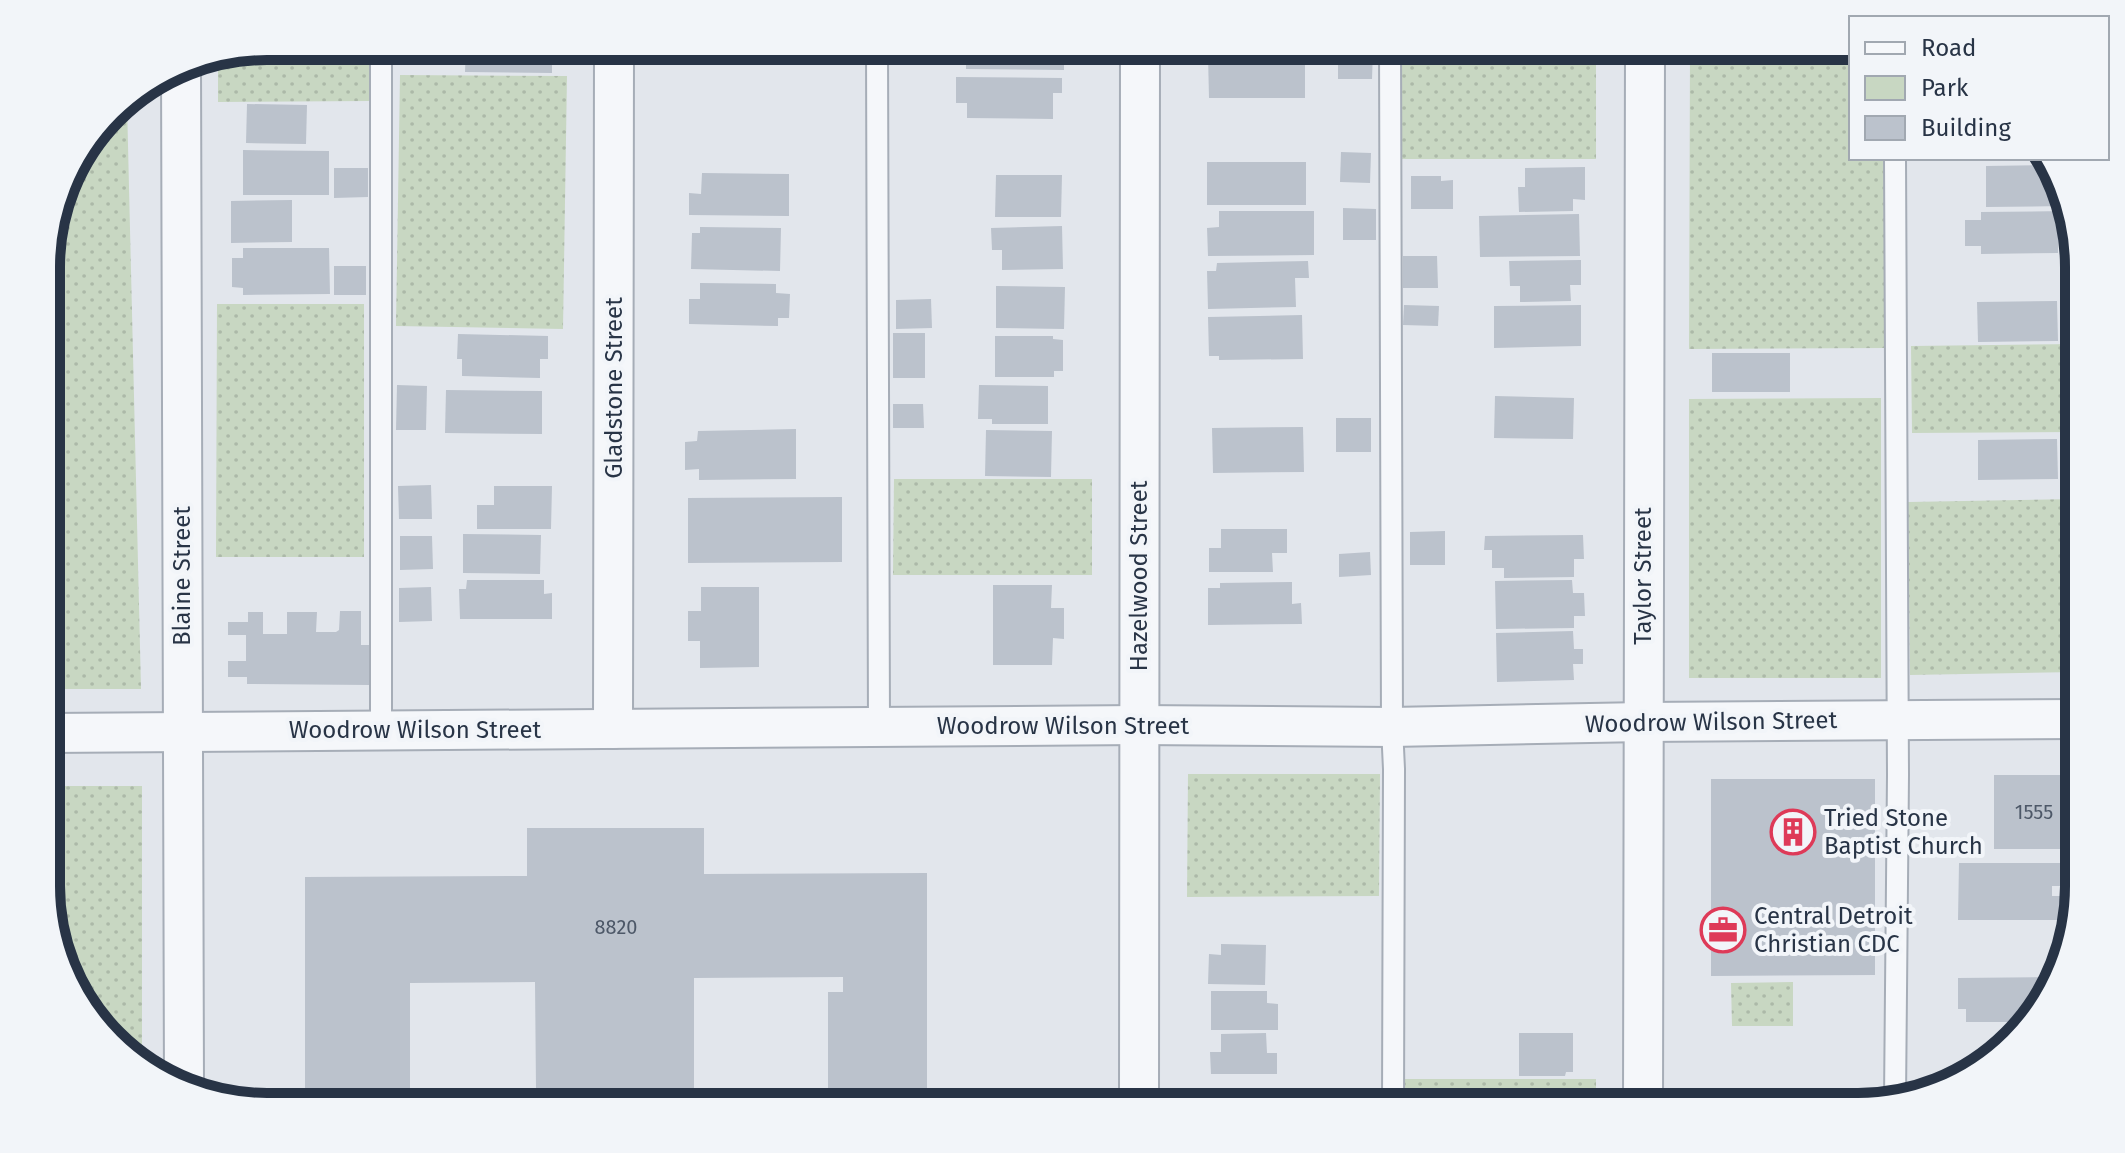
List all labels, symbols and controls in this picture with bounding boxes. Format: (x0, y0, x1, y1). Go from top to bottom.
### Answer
legend (1849, 16, 2109, 160)
text: Road (1921, 34, 1976, 62)
text: Park (1921, 74, 1969, 102)
text: Building (1921, 114, 2011, 142)
street label: Gladstone Street (600, 297, 628, 479)
street label: Hazelwood Street (1125, 480, 1153, 671)
street label: Blaine Street (168, 506, 196, 646)
street label: Taylor Street (1629, 507, 1657, 645)
street label: Woodrow Wilson Street (1585, 706, 1838, 738)
street label: Woodrow Wilson Street (937, 712, 1190, 740)
street label: Woodrow Wilson Street (289, 716, 542, 744)
house number: 1555 (2015, 800, 2053, 824)
place label: Tried Stone Baptist Church (1824, 804, 1983, 860)
building icon: Tried Stone Baptist Church (1769, 808, 1817, 856)
place label: Central Detroit Christian CDC (1754, 902, 1913, 958)
office icon: Central Detroit Christian CDC (1699, 906, 1747, 954)
house number: 8820 (595, 915, 637, 939)

